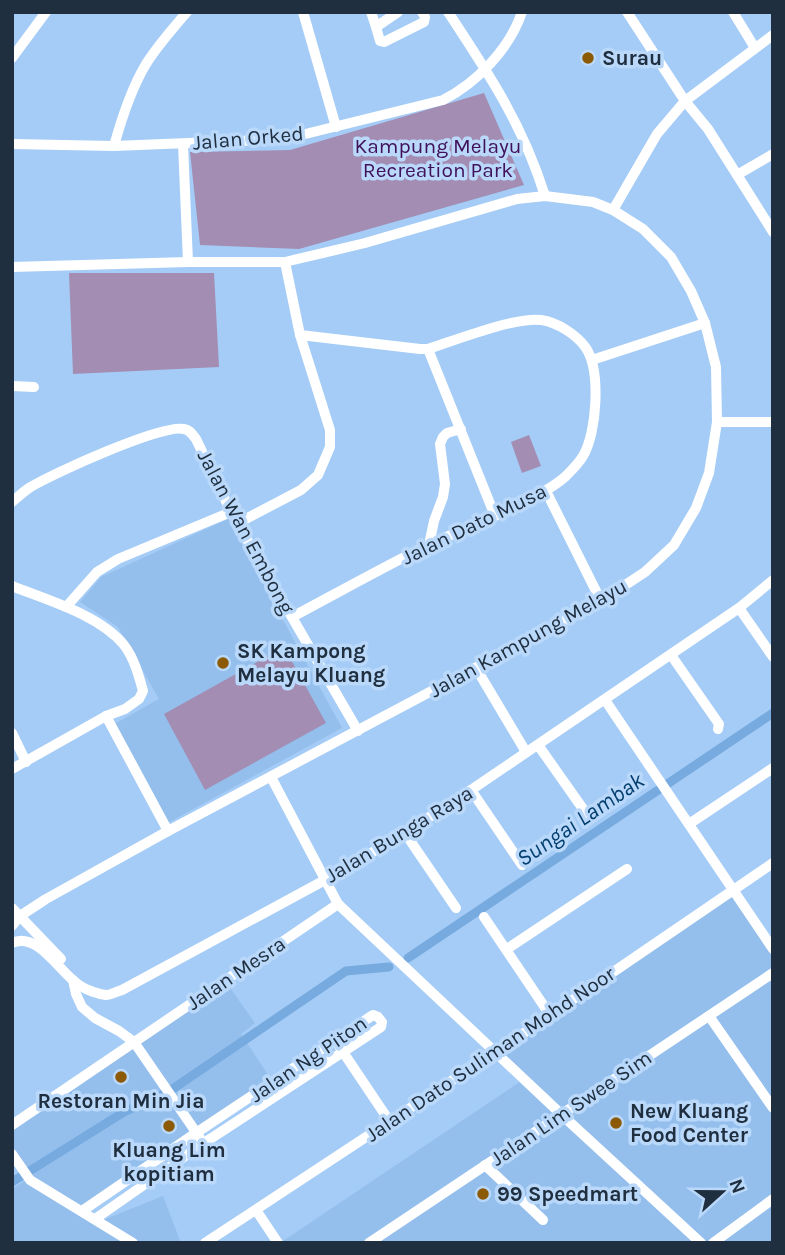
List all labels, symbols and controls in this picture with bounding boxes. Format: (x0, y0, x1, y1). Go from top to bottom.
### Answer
place label: Surau (602, 46, 662, 70)
marker: Surau (580, 50, 596, 66)
street label: Jalan Orked (191, 121, 305, 155)
park label: Kampung Melayu Recreation Park (355, 134, 521, 182)
street label: Jalan Wan Embong (193, 446, 299, 618)
street label: Jalan Dato Musa (398, 479, 550, 569)
street label: Jalan Kampung Melayu (425, 574, 631, 702)
place label: SK Kampong Melayu Kluang (237, 639, 385, 687)
marker: SK Kampong Melayu Kluang (215, 655, 231, 671)
water label: Sungai Lambak (511, 767, 649, 872)
street label: Jalan Bunga Raya (321, 781, 477, 887)
street label: Jalan Mesra (182, 931, 290, 1015)
street label: Jalan Dato Suliman Mohd Noor (361, 961, 620, 1147)
street label: Jalan Ng Piton (245, 1011, 371, 1107)
street label: Jalan Lim Swee Sim (486, 1045, 656, 1171)
marker: Restoran Min Jia (113, 1069, 129, 1085)
place label: Restoran Min Jia (38, 1089, 204, 1113)
place label: New Kluang Food Center (630, 1099, 749, 1147)
marker: New Kluang Food Center (608, 1115, 624, 1131)
marker: Kluang Lim kopitiam (161, 1118, 177, 1134)
place label: Kluang Lim kopitiam (112, 1138, 226, 1186)
north arrow (687, 1157, 757, 1227)
text: N (724, 1176, 750, 1197)
place label: 99 Speedmart (497, 1182, 638, 1206)
marker: 99 Speedmart (475, 1186, 491, 1202)

